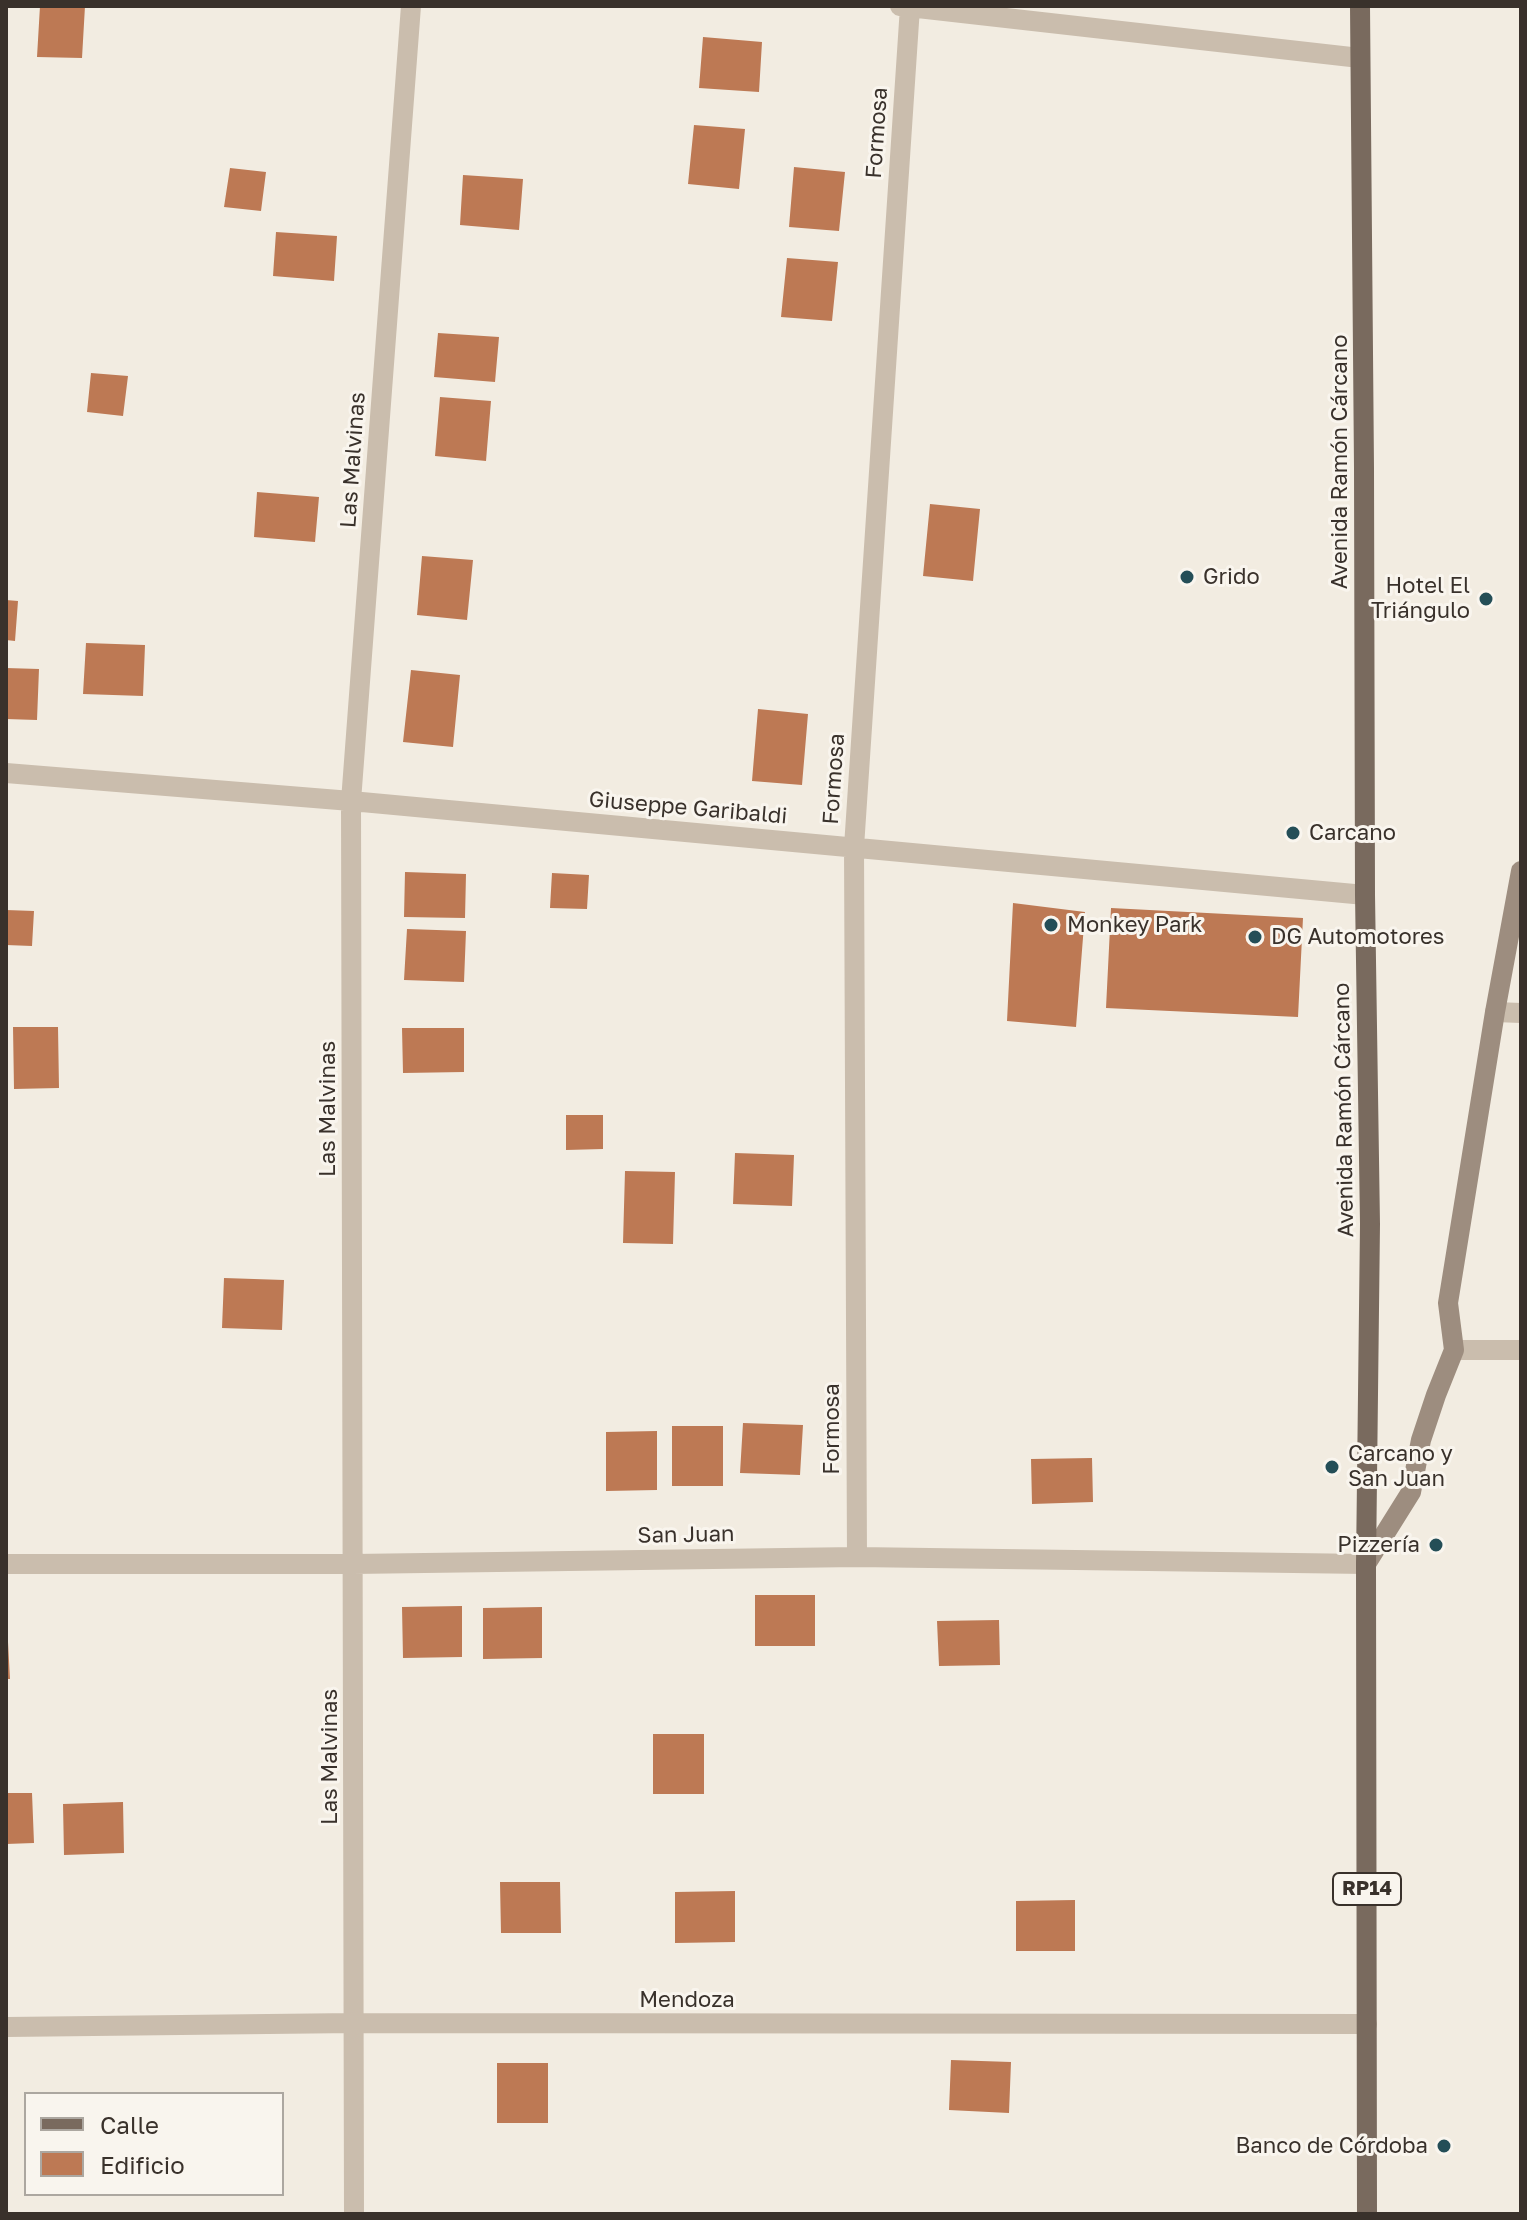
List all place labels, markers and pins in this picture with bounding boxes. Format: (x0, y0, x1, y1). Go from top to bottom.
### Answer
place label: Grido (1203, 564, 1260, 590)
marker: Grido (1178, 568, 1196, 586)
place label: Hotel El Triángulo (1371, 573, 1470, 624)
marker: Hotel El Triángulo (1477, 590, 1495, 608)
place label: Carcano (1309, 820, 1396, 846)
marker: Carcano (1284, 824, 1302, 842)
place label: Monkey Park (1067, 912, 1202, 938)
marker: Monkey Park (1042, 916, 1060, 934)
place label: DG Automotores (1271, 924, 1444, 950)
marker: DG Automotores (1246, 928, 1264, 946)
place label: Carcano y San Juan (1348, 1441, 1453, 1492)
marker: Carcano y San Juan (1323, 1458, 1341, 1476)
place label: Pizzería (1337, 1532, 1420, 1558)
marker: Pizzería (1427, 1536, 1445, 1554)
place label: Banco de Córdoba (1236, 2133, 1428, 2159)
marker: Banco de Córdoba (1435, 2137, 1453, 2155)

